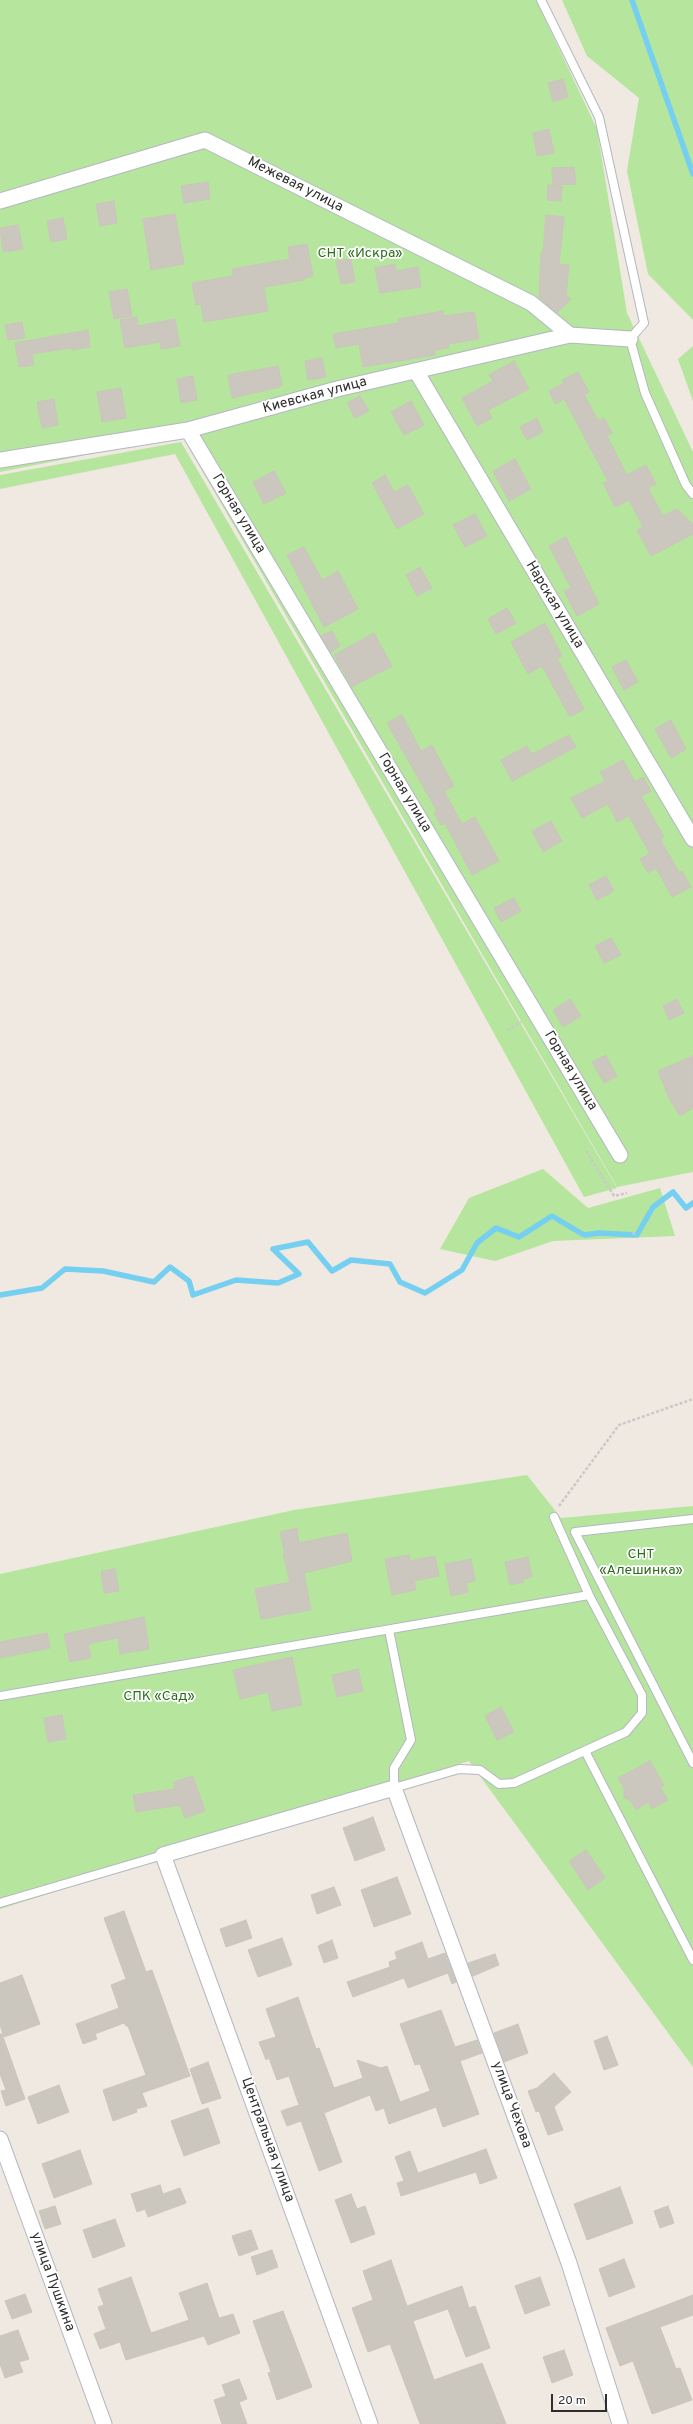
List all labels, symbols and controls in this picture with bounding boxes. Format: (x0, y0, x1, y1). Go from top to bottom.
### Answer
street label: Межевая улица (244, 154, 346, 216)
park label: СНТ «Искра» (317, 246, 403, 262)
street label: Киевская улица (261, 374, 369, 418)
street label: Горная улица (208, 471, 268, 557)
street label: Нарская улица (521, 558, 587, 652)
street label: Горная улица (374, 750, 434, 836)
street label: Горная улица (540, 1028, 600, 1114)
park label: СНТ «Алешинка» (599, 1547, 683, 1580)
park label: СПК «Сад» (123, 1689, 195, 1705)
street label: улица Чехова (488, 2059, 534, 2151)
street label: Центральная улица (237, 2075, 297, 2205)
street label: улица Пушкина (26, 2230, 78, 2334)
scale bar (553, 2386, 609, 2412)
text: 20 m (558, 2393, 586, 2409)

